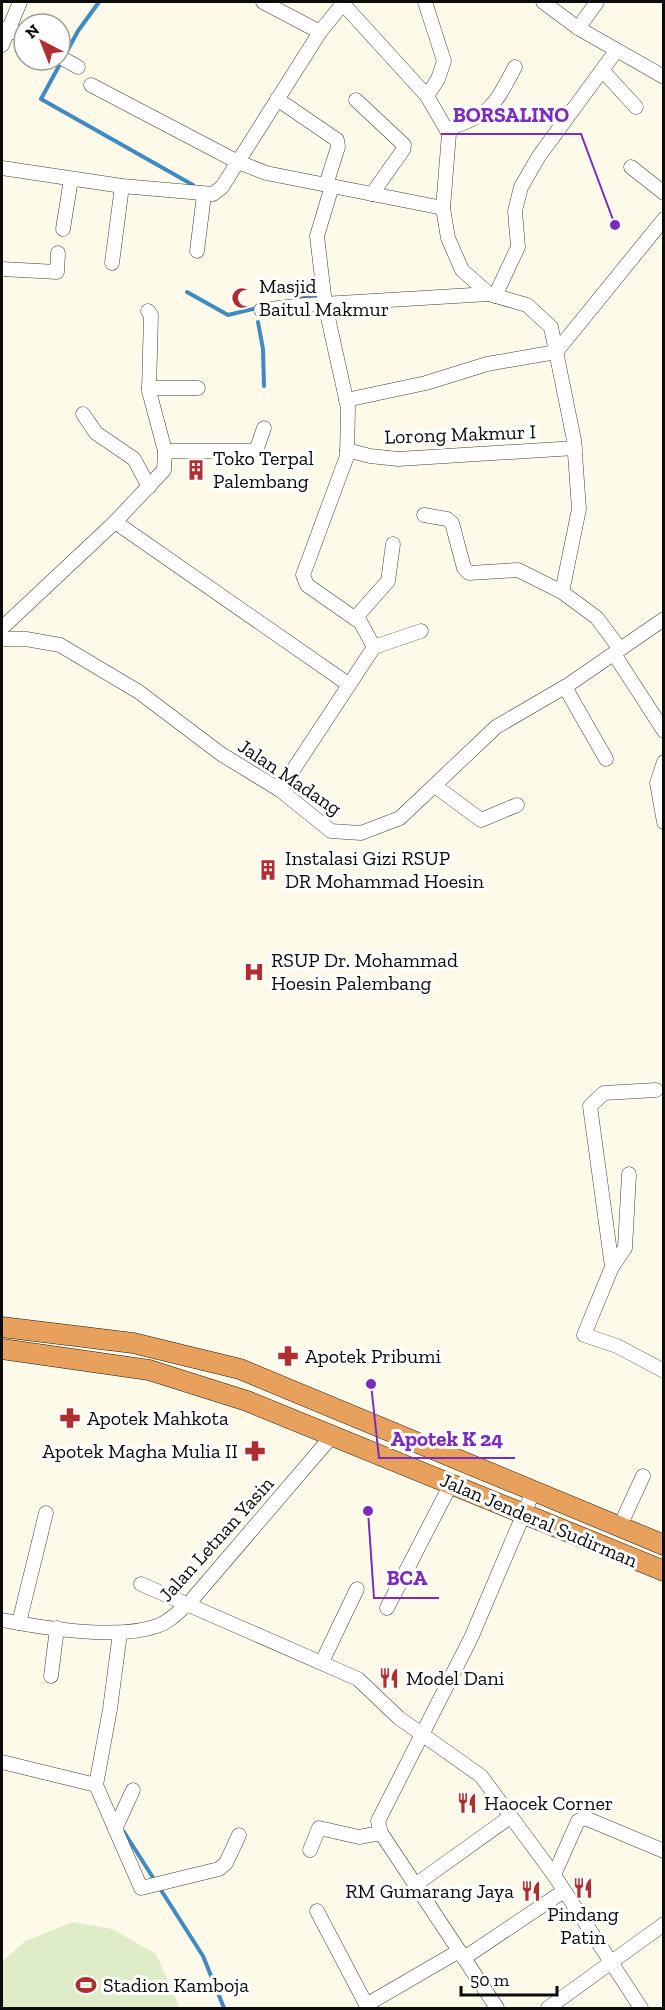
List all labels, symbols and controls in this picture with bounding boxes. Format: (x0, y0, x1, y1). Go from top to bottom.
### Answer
north arrow (12, 12, 72, 72)
text: N (21, 20, 43, 42)
callout: BORSALINO (441, 95, 581, 134)
text: BORSALINO (453, 102, 569, 127)
place label: Masjid Baitul Makmur (259, 274, 389, 321)
mosque icon: Masjid Baitul Makmur (230, 286, 254, 310)
street label: Lorong Makmur I (384, 419, 536, 449)
place label: Toko Terpal Palembang (213, 446, 314, 493)
building icon: Toko Terpal Palembang (184, 458, 208, 482)
street label: Jalan Madang (234, 734, 346, 820)
place label: Instalasi Gizi RSUP DR Mohammad Hoesin (285, 846, 484, 893)
building icon: Instalasi Gizi RSUP DR Mohammad Hoesin (256, 858, 280, 882)
place label: RSUP Dr. Mohammad Hoesin Palembang (271, 948, 458, 995)
hospital icon: RSUP Dr. Mohammad Hoesin Palembang (242, 960, 266, 984)
pharmacy icon: Apotek Pribumi (276, 1344, 300, 1368)
place label: Apotek Pribumi (305, 1344, 442, 1368)
pharmacy icon: Apotek Mahkota (58, 1406, 82, 1430)
place label: Apotek Mahkota (87, 1406, 229, 1430)
callout: Apotek K 24 (379, 1419, 515, 1458)
text: Apotek K 24 (391, 1426, 503, 1451)
place label: Apotek Magha Mulia II (42, 1439, 238, 1463)
pharmacy icon: Apotek Magha Mulia II (243, 1439, 267, 1463)
street label: Jalan Jenderal Sudirman (437, 1468, 642, 1573)
street label: Jalan Letnan Yasin (154, 1471, 279, 1606)
callout: BCA (374, 1559, 439, 1598)
text: BCA (386, 1565, 428, 1590)
restaurant icon: Model Dani (377, 1666, 401, 1690)
place label: Model Dani (406, 1666, 505, 1690)
restaurant icon: Haocek Corner (455, 1791, 479, 1815)
place label: Haocek Corner (484, 1791, 613, 1815)
restaurant icon: Pindang Patin (571, 1876, 595, 1900)
place label: RM Gumarang Jaya (345, 1879, 514, 1903)
restaurant icon: RM Gumarang Jaya (519, 1879, 543, 1903)
place label: Pindang Patin (547, 1902, 619, 1949)
scale bar (461, 1959, 557, 1997)
text: 50 m (470, 1969, 510, 1991)
sports icon: Stadion Kamboja (74, 1973, 98, 1997)
place label: Stadion Kamboja (103, 1973, 249, 1997)

